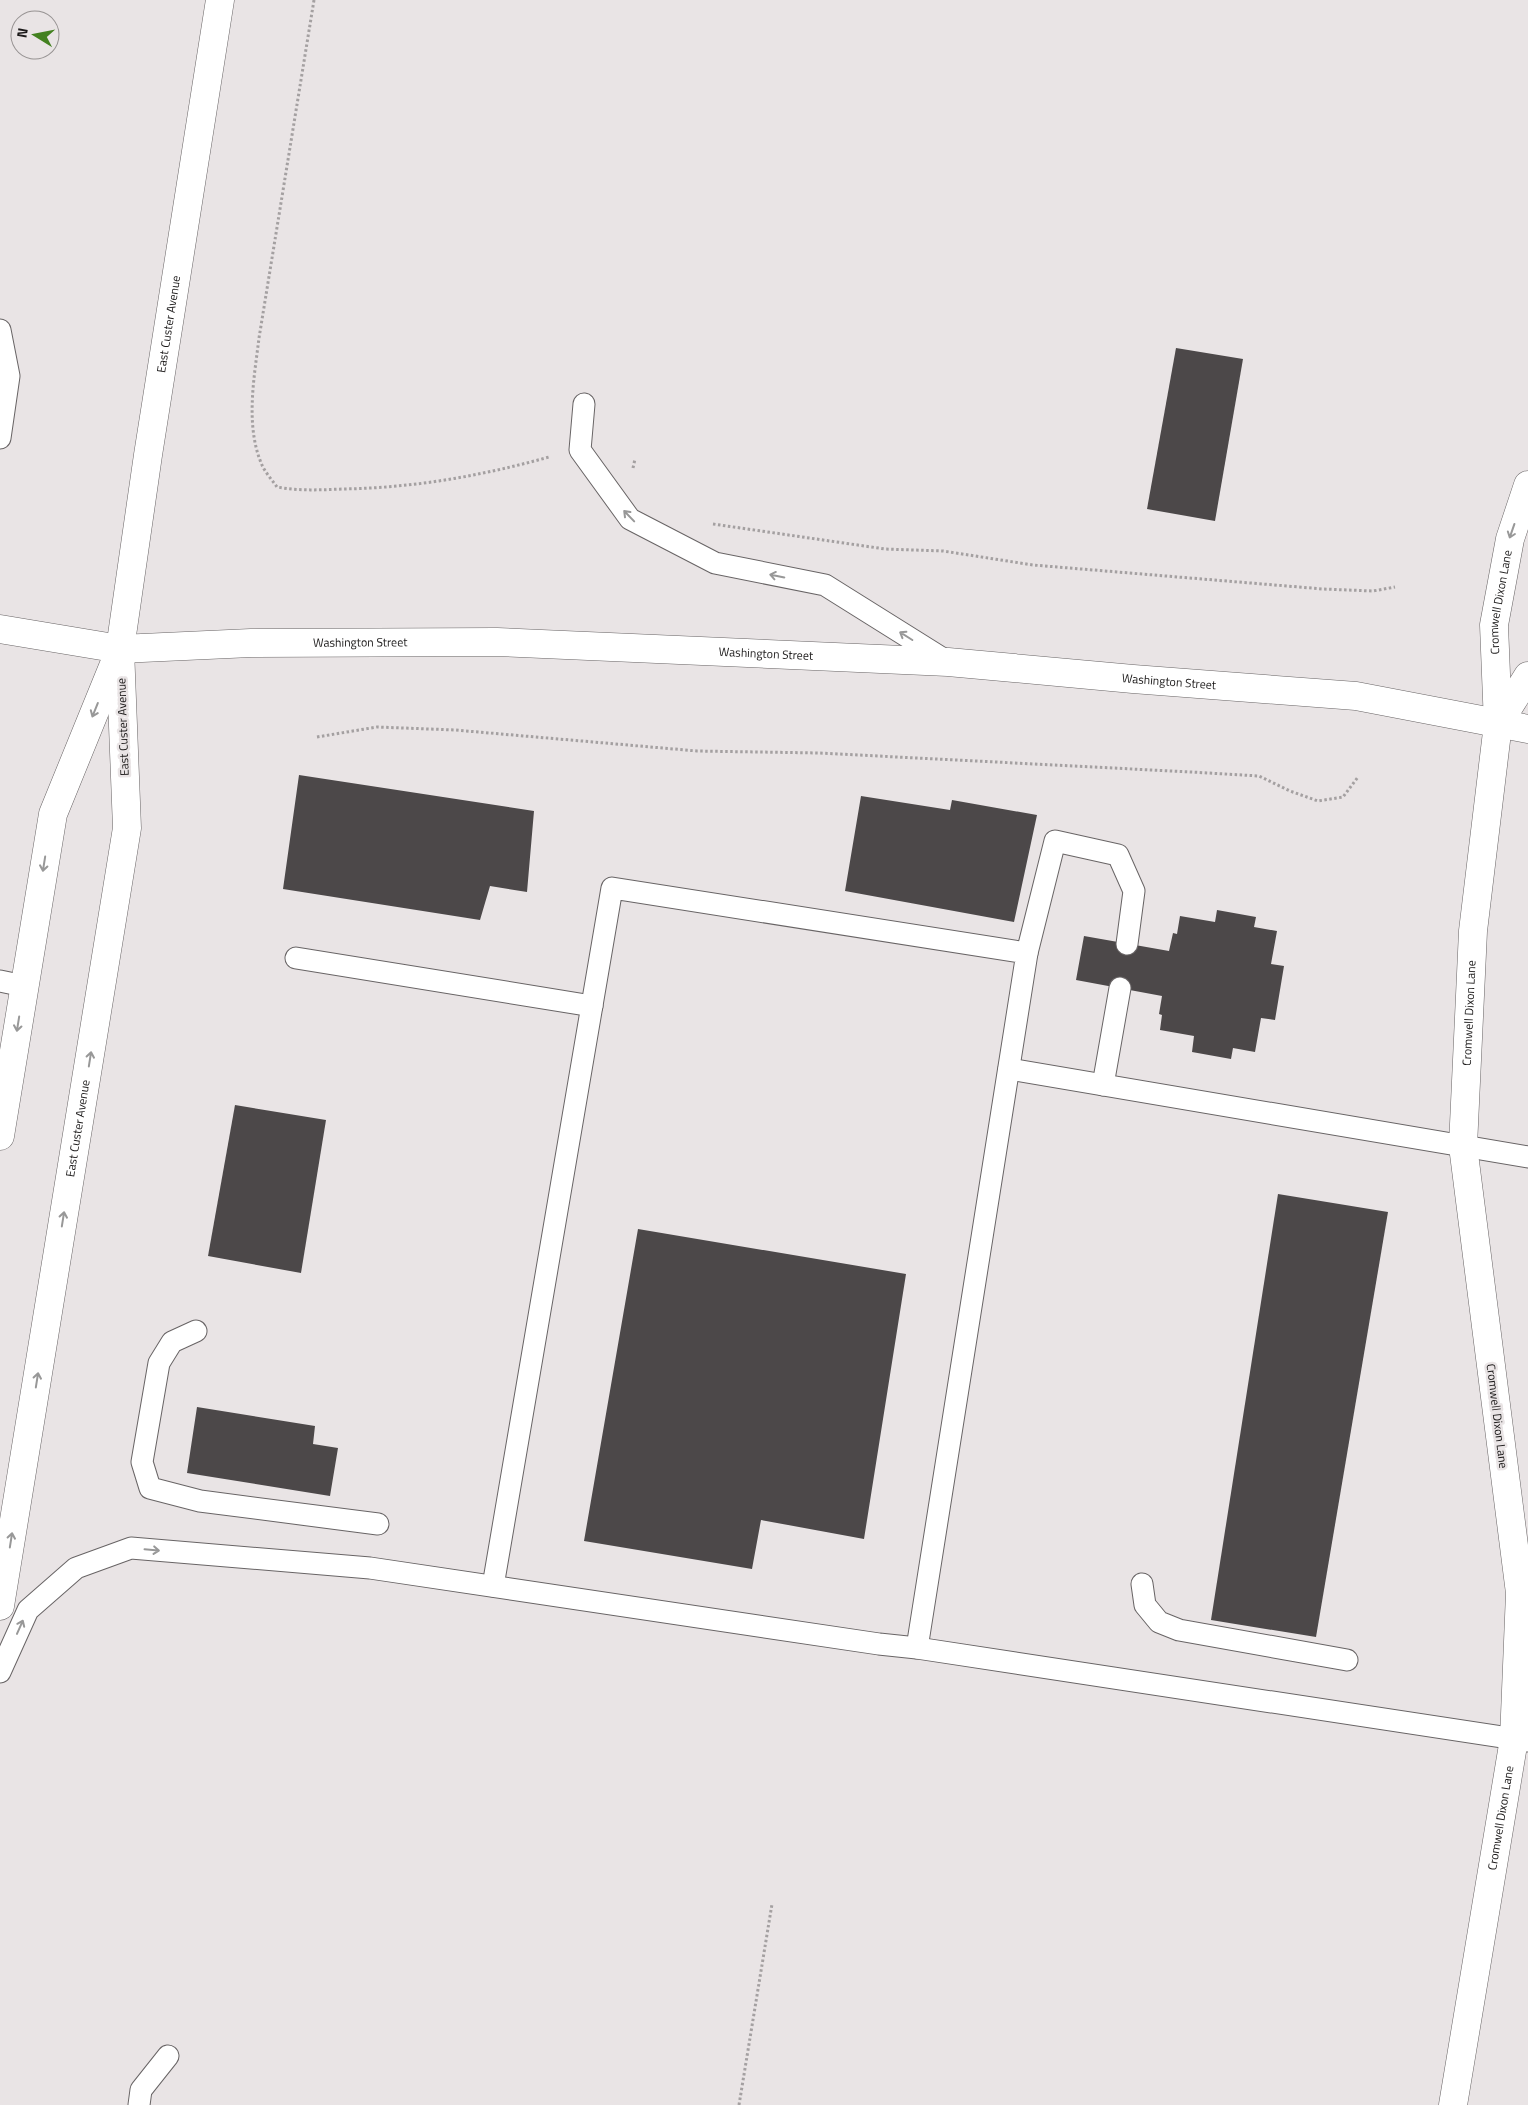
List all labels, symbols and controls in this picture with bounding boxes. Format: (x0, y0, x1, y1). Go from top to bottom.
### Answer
north arrow (10, 10, 60, 60)
text: N (11, 26, 33, 39)
street label: East Custer Avenue (151, 274, 185, 374)
one-way arrow (623, 509, 635, 522)
one-way arrow (1507, 523, 1516, 538)
street label: Cromwell Dixon Lane (1484, 548, 1517, 655)
one-way arrow (769, 570, 785, 580)
one-way arrow (900, 630, 914, 640)
street label: Washington Street (313, 632, 408, 652)
street label: Washington Street (718, 642, 814, 665)
street label: Washington Street (1121, 668, 1217, 694)
street label: East Custer Avenue (111, 678, 134, 776)
one-way arrow (90, 702, 99, 717)
one-way arrow (39, 855, 49, 871)
street label: Cromwell Dixon Lane (1457, 960, 1481, 1066)
one-way arrow (13, 1016, 23, 1032)
one-way arrow (85, 1051, 95, 1067)
street label: East Custer Avenue (60, 1078, 95, 1178)
one-way arrow (59, 1212, 69, 1228)
street label: Cromwell Dixon Lane (1482, 1362, 1513, 1469)
one-way arrow (32, 1372, 42, 1388)
one-way arrow (6, 1533, 16, 1549)
one-way arrow (144, 1545, 160, 1555)
one-way arrow (16, 1620, 25, 1635)
street label: Cromwell Dixon Lane (1482, 1764, 1518, 1872)

